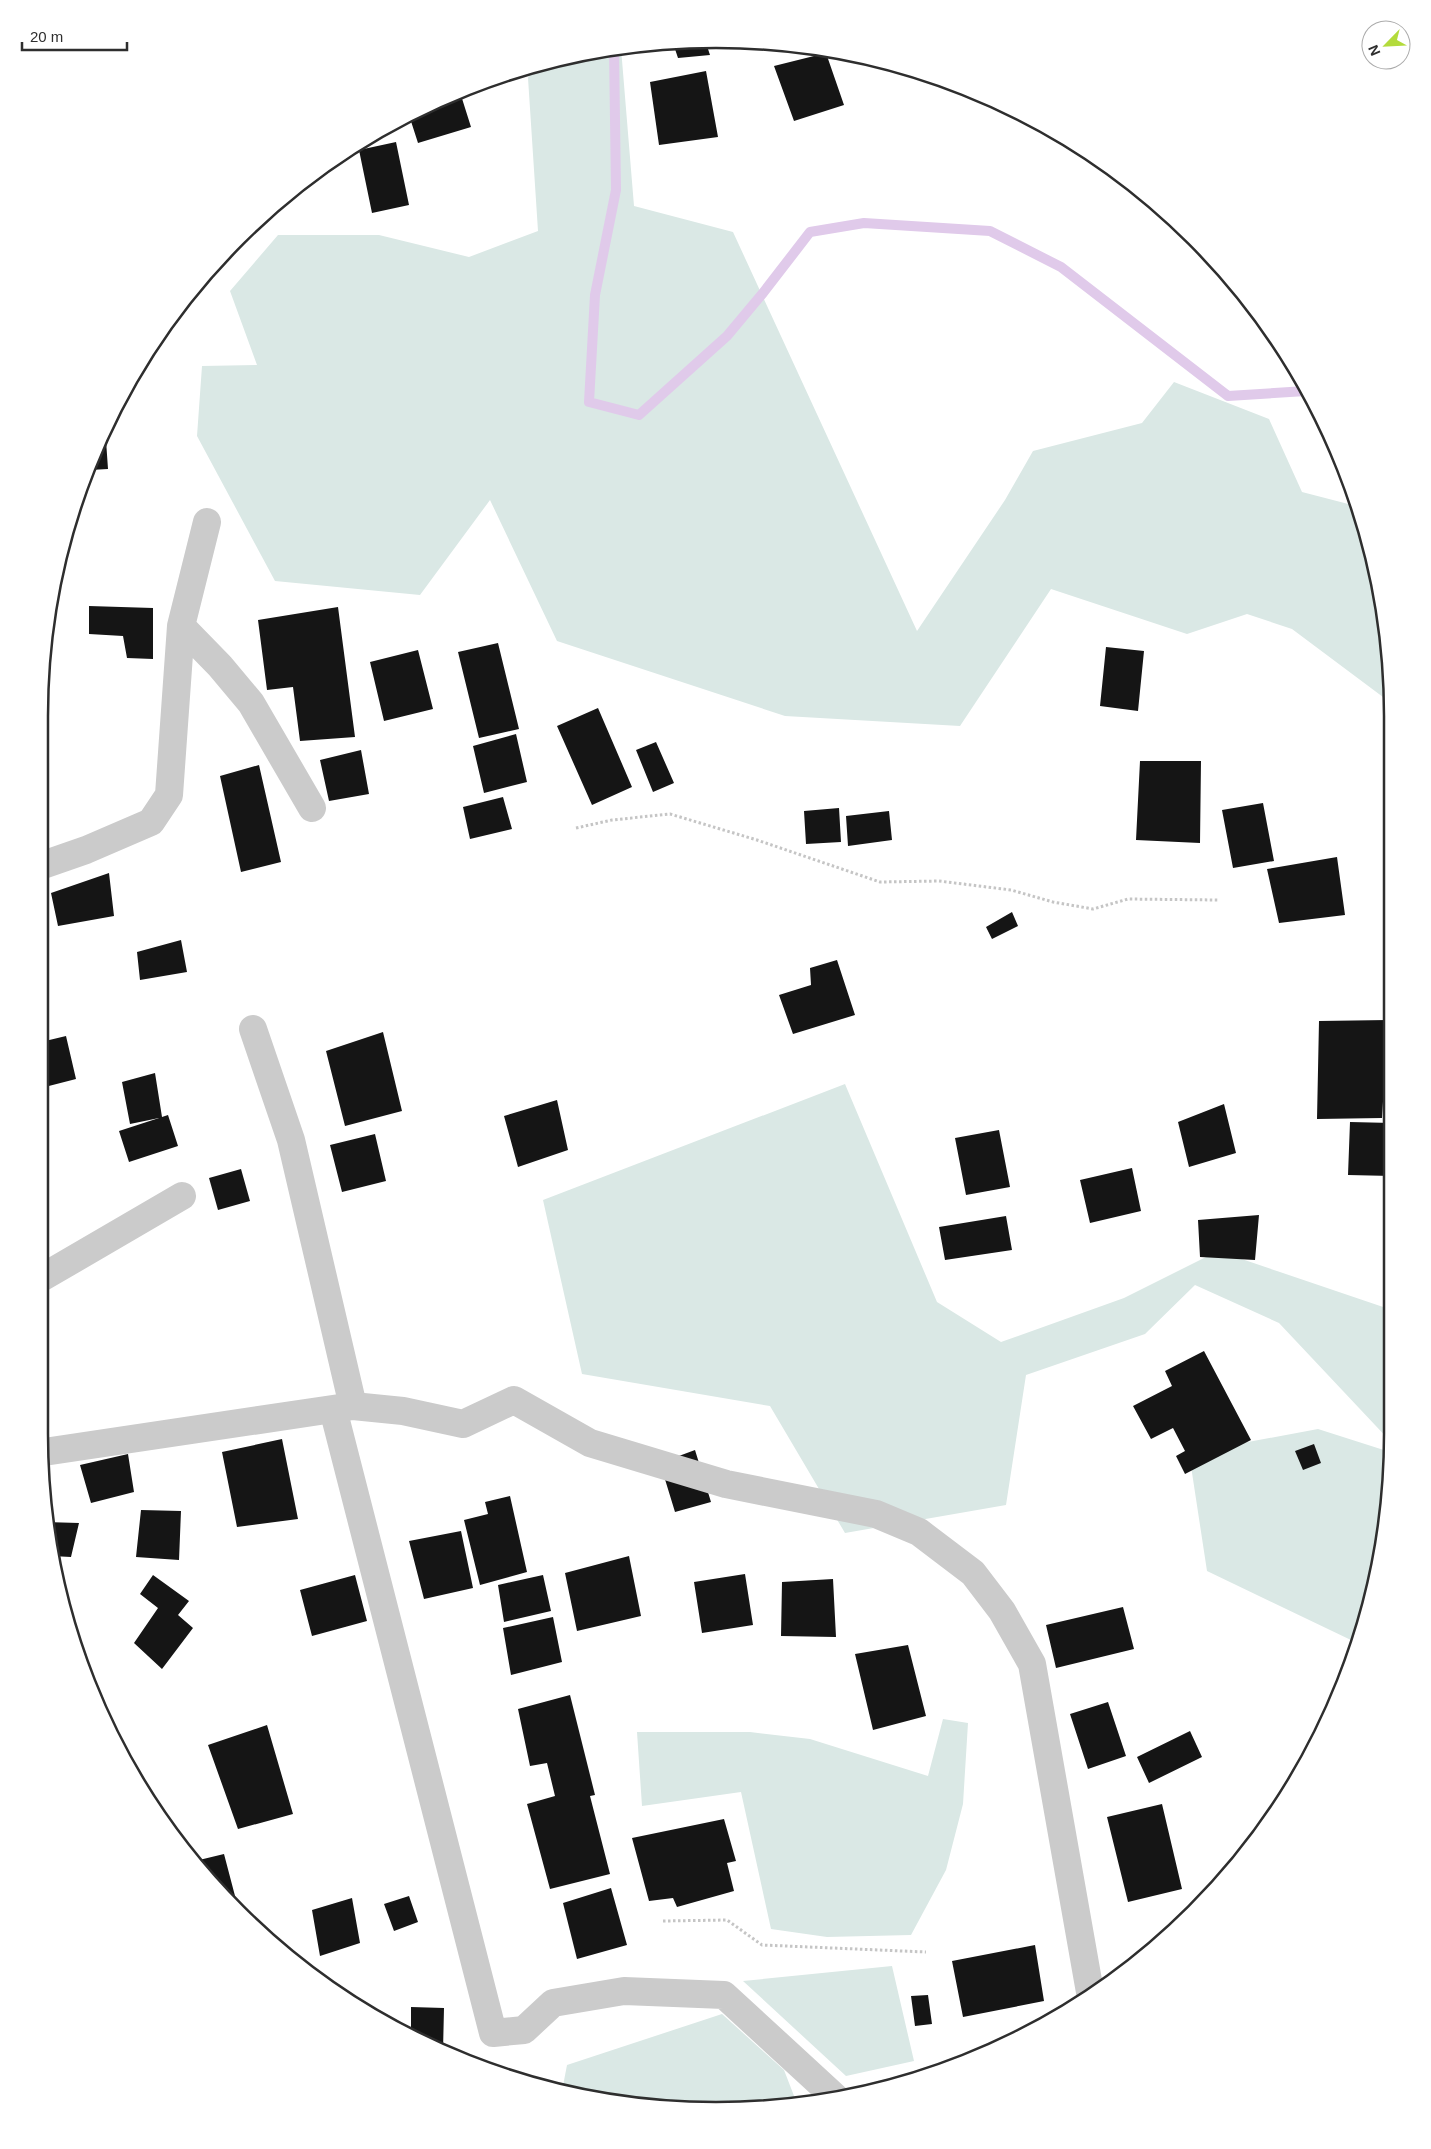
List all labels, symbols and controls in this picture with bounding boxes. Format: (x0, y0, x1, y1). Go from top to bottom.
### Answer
scale bar (22, 20, 128, 52)
north arrow (1361, 20, 1411, 70)
text: 20 m (30, 28, 63, 45)
text: N (1365, 42, 1383, 58)

